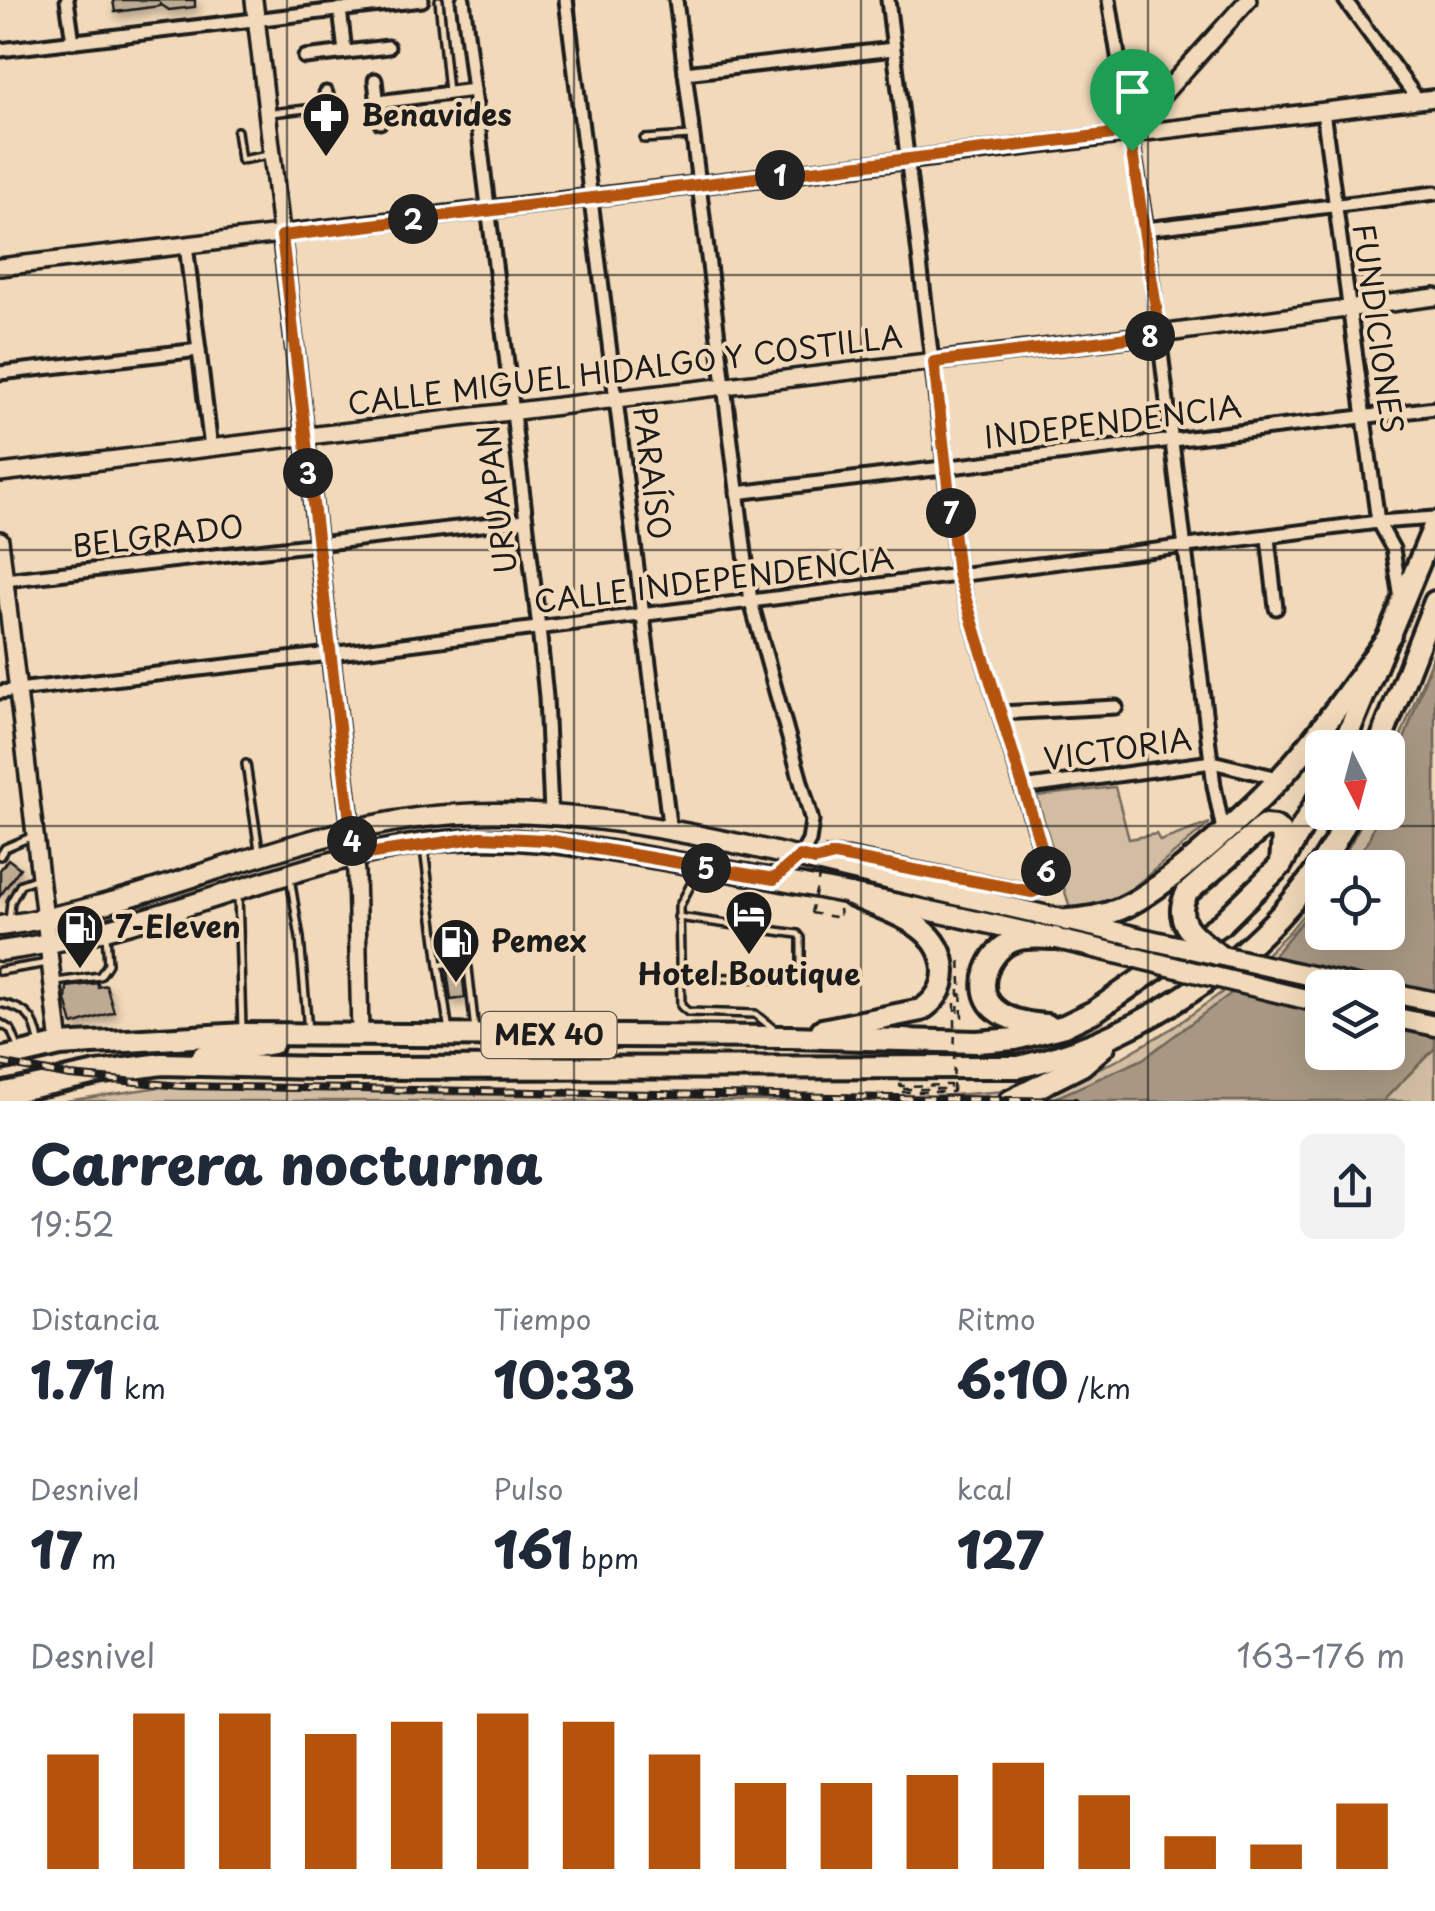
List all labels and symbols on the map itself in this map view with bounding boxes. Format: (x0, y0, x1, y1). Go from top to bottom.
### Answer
pin (1090, 49, 1175, 152)
pharmacy icon: Benavides (300, 90, 352, 158)
place label: Benavides (361, 91, 512, 136)
pin: 1 (755, 150, 805, 200)
pin: 2 (388, 194, 438, 244)
street label: FUNDICIONES (1342, 221, 1417, 437)
pin: 8 (1125, 311, 1175, 361)
street label: CALLE MIGUEL HIDALGO Y COSTILLA (345, 312, 905, 425)
street label: INDEPENDENCIA (981, 382, 1244, 459)
street label: PARAÍSO (623, 403, 684, 542)
street label: URUAPAN (464, 422, 527, 576)
pin: 3 (283, 448, 333, 498)
pin: 7 (926, 488, 976, 538)
street label: BELGRADO (70, 502, 246, 567)
street label: CALLE INDEPENDENCIA (531, 534, 896, 623)
street label: VICTORIA (1041, 715, 1195, 780)
north arrow (1305, 730, 1405, 830)
pin: 4 (327, 816, 377, 866)
pin: 5 (681, 843, 731, 893)
pin: 6 (1021, 846, 1071, 896)
hotel icon: Hotel Boutique (723, 888, 775, 956)
fuel station icon: 7-Eleven (54, 902, 106, 970)
place label: 7-Eleven (115, 903, 241, 948)
fuel station icon: Pemex (430, 916, 482, 984)
place label: Pemex (491, 917, 587, 962)
place label: Hotel Boutique (638, 950, 860, 995)
road number: MEX 40 (482, 1012, 616, 1058)

